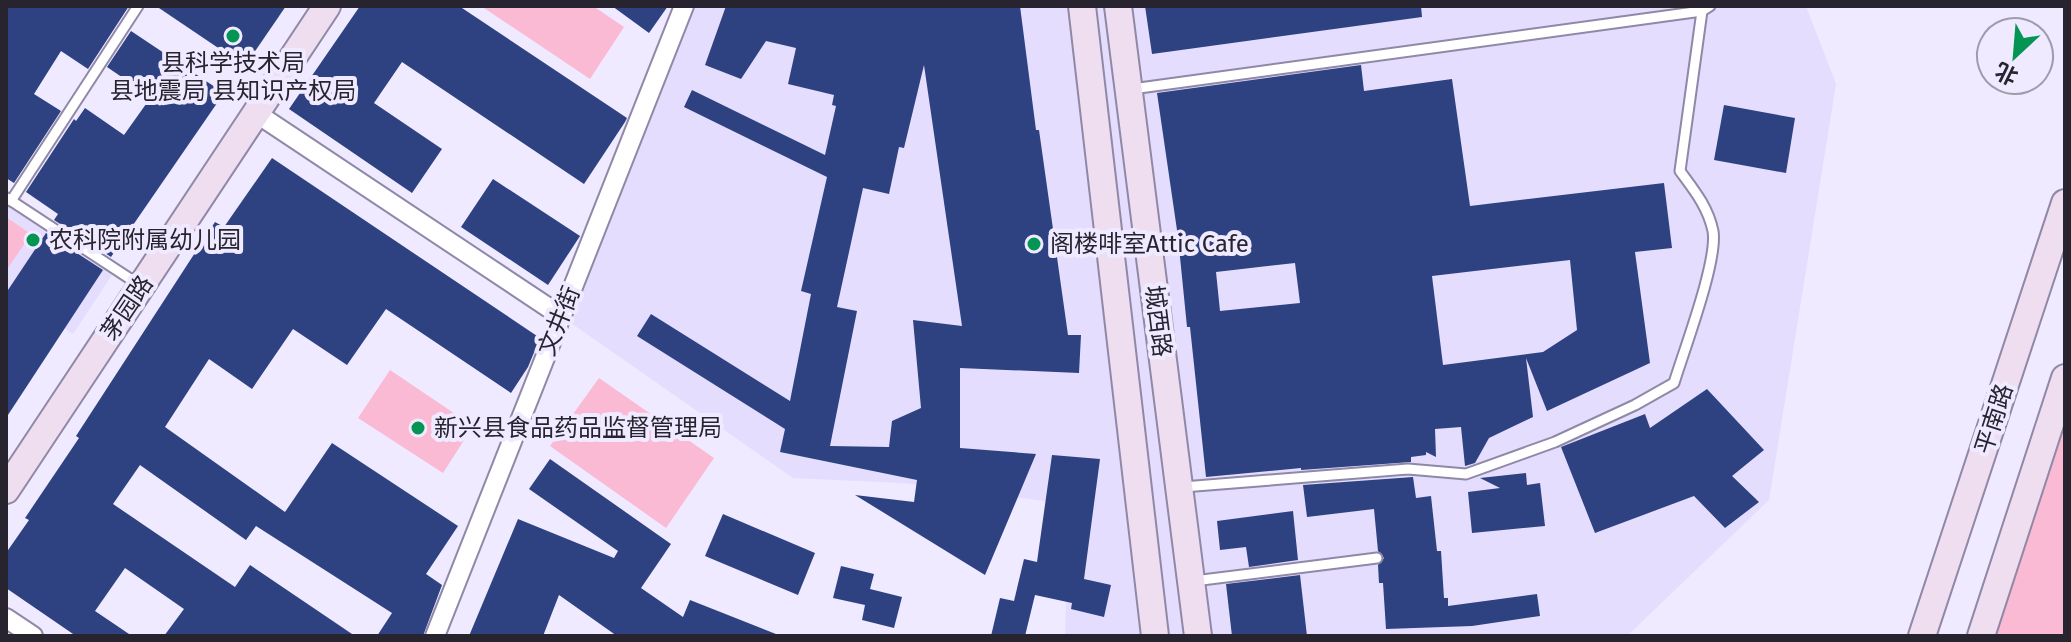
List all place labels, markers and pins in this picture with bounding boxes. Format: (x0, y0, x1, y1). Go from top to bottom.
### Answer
marker: 县科学技术局 县地震局 县知识产权局 (224, 27, 242, 45)
place label: 县科学技术局 县地震局 县知识产权局 (110, 49, 356, 105)
place label: 农科院附属幼儿园 (49, 226, 241, 254)
place label: 阁楼啡室Attic Cafe (1050, 230, 1249, 258)
marker: 农科院附属幼儿园 (24, 231, 42, 249)
marker: 阁楼啡室Attic Cafe (1025, 235, 1043, 253)
place label: 新兴县食品药品监督管理局 (434, 414, 722, 442)
marker: 新兴县食品药品监督管理局 (409, 419, 427, 437)

